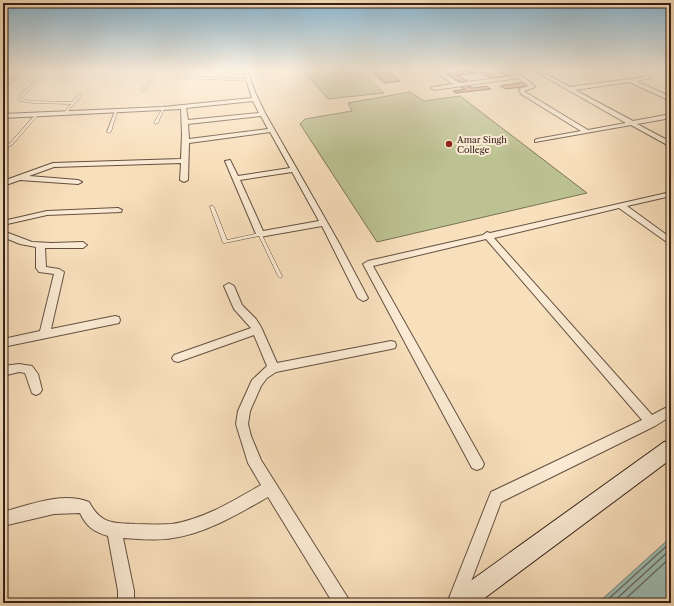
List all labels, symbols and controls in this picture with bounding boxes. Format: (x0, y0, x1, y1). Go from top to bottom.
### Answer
place label: Amar Singh College (456, 134, 507, 155)
marker: Amar Singh College (444, 139, 454, 149)

